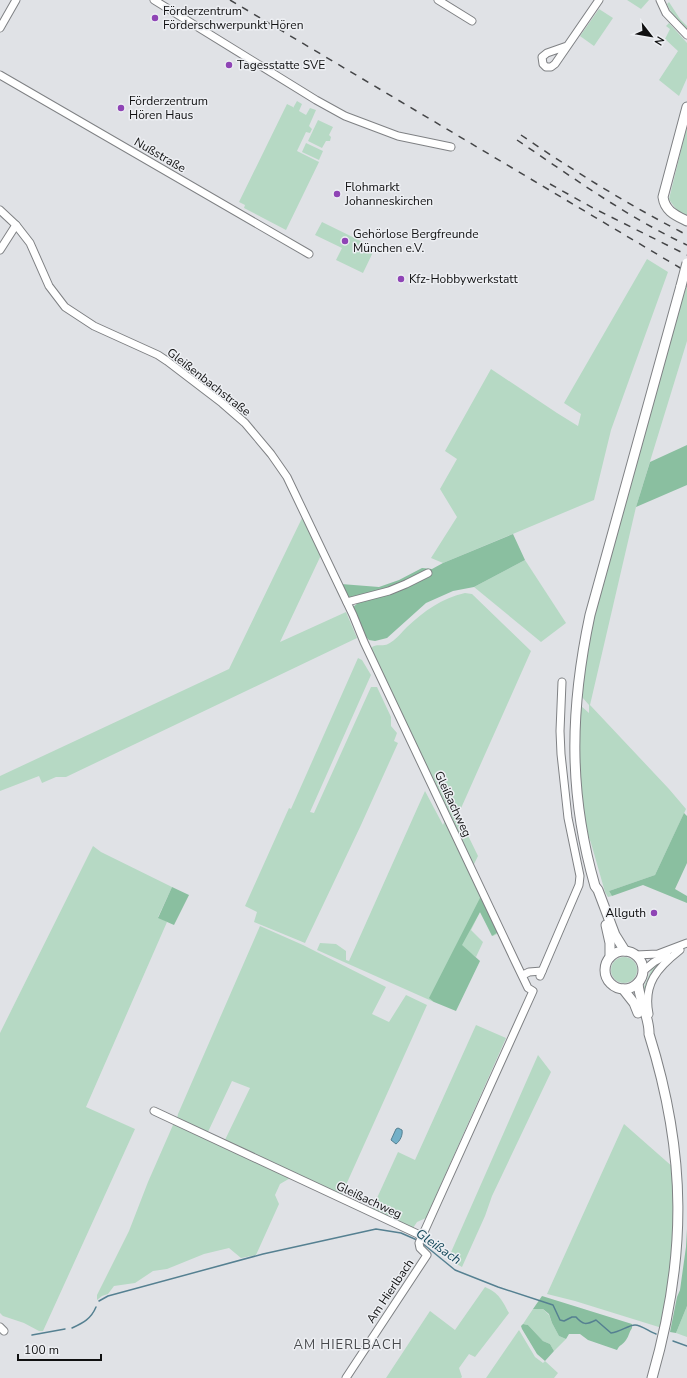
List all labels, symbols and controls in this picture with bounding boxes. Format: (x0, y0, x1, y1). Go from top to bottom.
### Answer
place label: Förderzentrum Förderschwerpunkt Hören (163, 3, 304, 33)
marker: Förderzentrum Förderschwerpunkt Hören (150, 13, 160, 23)
north arrow (631, 16, 671, 56)
text: N (651, 34, 668, 48)
place label: Tagesstatte SVE (237, 57, 325, 73)
marker: Tagesstatte SVE (224, 60, 234, 70)
place label: Förderzentrum Hören Haus (129, 93, 208, 123)
marker: Förderzentrum Hören Haus (116, 103, 126, 113)
street label: Nußstraße (131, 134, 189, 176)
place label: Flohmarkt Johanneskirchen (344, 179, 433, 209)
marker: Flohmarkt Johanneskirchen (332, 189, 342, 199)
place label: Gehörlose Bergfreunde München e.V. (353, 226, 479, 256)
marker: Gehörlose Bergfreunde München e.V. (340, 236, 350, 246)
place label: Kfz-Hobbywerkstatt (409, 271, 518, 287)
marker: Kfz-Hobbywerkstatt (396, 274, 406, 284)
street label: Gleißenbachstraße (164, 344, 254, 420)
street label: Gleißachweg (431, 769, 475, 839)
place label: Allguth (605, 905, 646, 921)
marker: Allguth (649, 908, 659, 918)
street label: Gleißachweg (334, 1178, 404, 1222)
water label: Gleißach (412, 1225, 465, 1269)
street label: Am Hierlbach (363, 1256, 417, 1326)
scale bar (18, 1336, 101, 1362)
district label: AM HIERLBACH (293, 1336, 403, 1354)
text: 100 m (24, 1342, 59, 1358)

